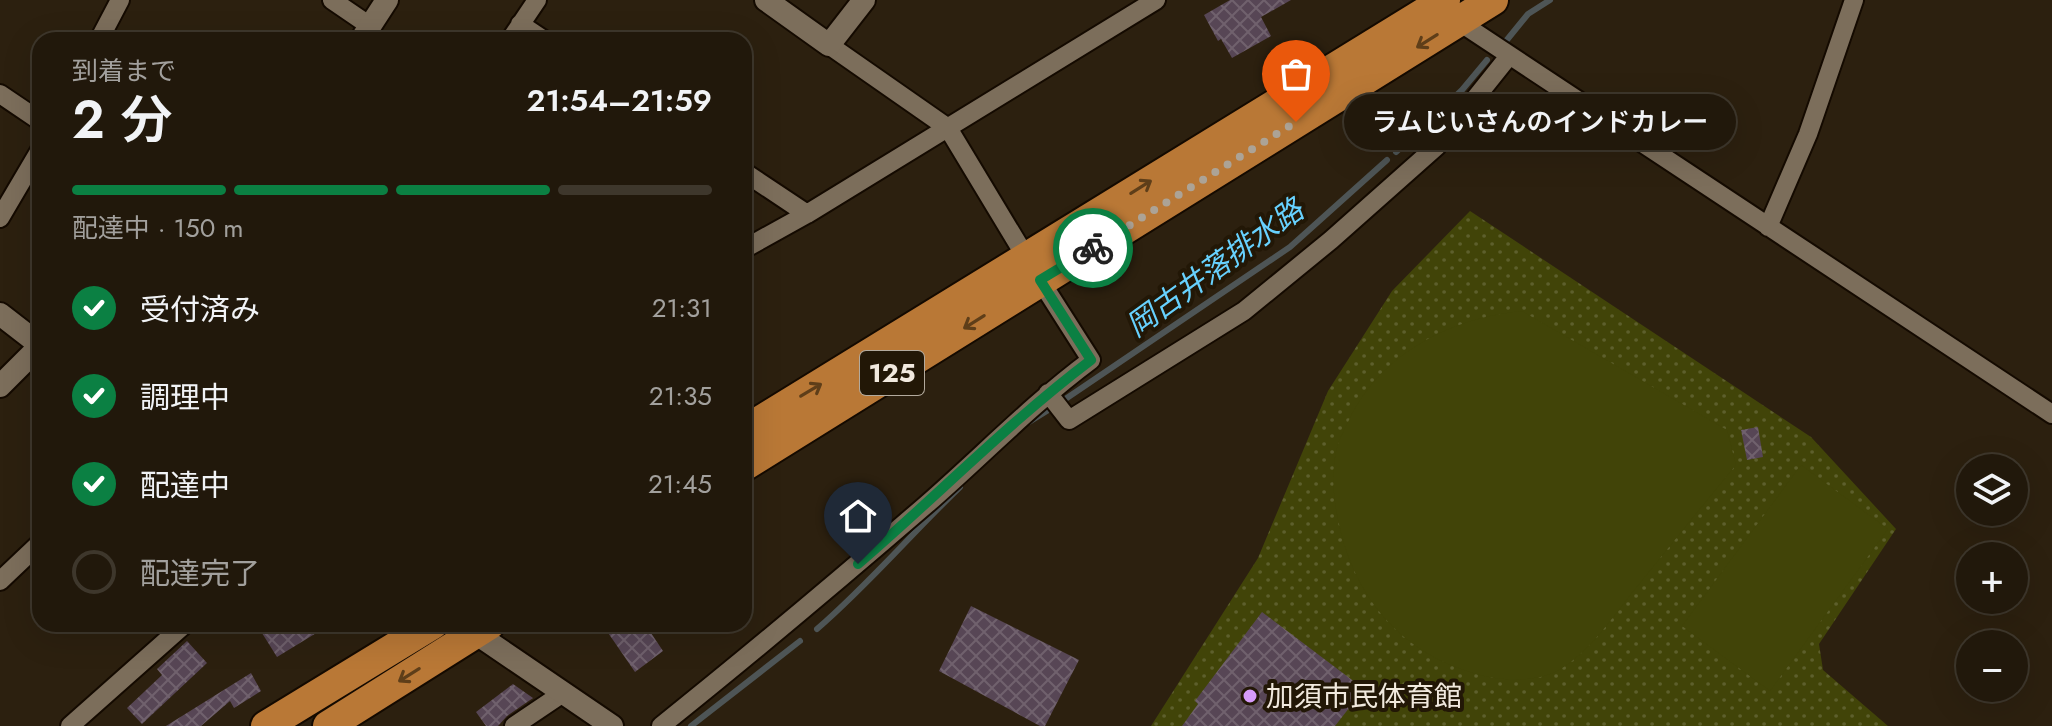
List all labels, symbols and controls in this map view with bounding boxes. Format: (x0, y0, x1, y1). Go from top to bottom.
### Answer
one-way arrow (1416, 33, 1439, 49)
pin (1262, 40, 1330, 122)
text: 到着まで (72, 52, 176, 90)
icon: bag (1274, 52, 1318, 96)
text: 21:54–21:59 (527, 79, 712, 122)
text: 2 分 (72, 82, 172, 158)
callout: ラムじいさんのインドカレー (1344, 94, 1736, 150)
text: ラムじいさんのインドカレー (1371, 103, 1709, 141)
one-way arrow (1129, 179, 1152, 195)
water label: 岡古井落排水路 (1117, 187, 1315, 347)
courier (1053, 208, 1133, 288)
text: 配達中 · 150 m (72, 209, 243, 247)
icon: bike (1071, 226, 1115, 270)
icon: check (72, 286, 116, 330)
text: 受付済み (140, 288, 260, 331)
text: 21:31 (652, 289, 712, 327)
one-way arrow (963, 314, 986, 330)
road number: 125 (860, 351, 924, 395)
icon: check (72, 374, 116, 418)
text: 調理中 (140, 376, 230, 419)
text: 21:35 (649, 377, 712, 415)
one-way arrow (799, 382, 822, 398)
map controls (1956, 454, 2028, 702)
button: layers (1956, 454, 2028, 526)
icon: check (72, 462, 116, 506)
text: 配達中 (140, 464, 230, 507)
text: 21:45 (648, 465, 712, 503)
pin (824, 482, 892, 564)
icon: home (836, 494, 880, 538)
button: + (1956, 542, 2028, 614)
text: 配達完了 (140, 552, 260, 595)
button: − (1956, 630, 2028, 702)
one-way arrow (399, 666, 421, 683)
place label: 加須市民体育館 (1266, 676, 1462, 717)
marker: 加須市民体育館 (1241, 687, 1259, 705)

